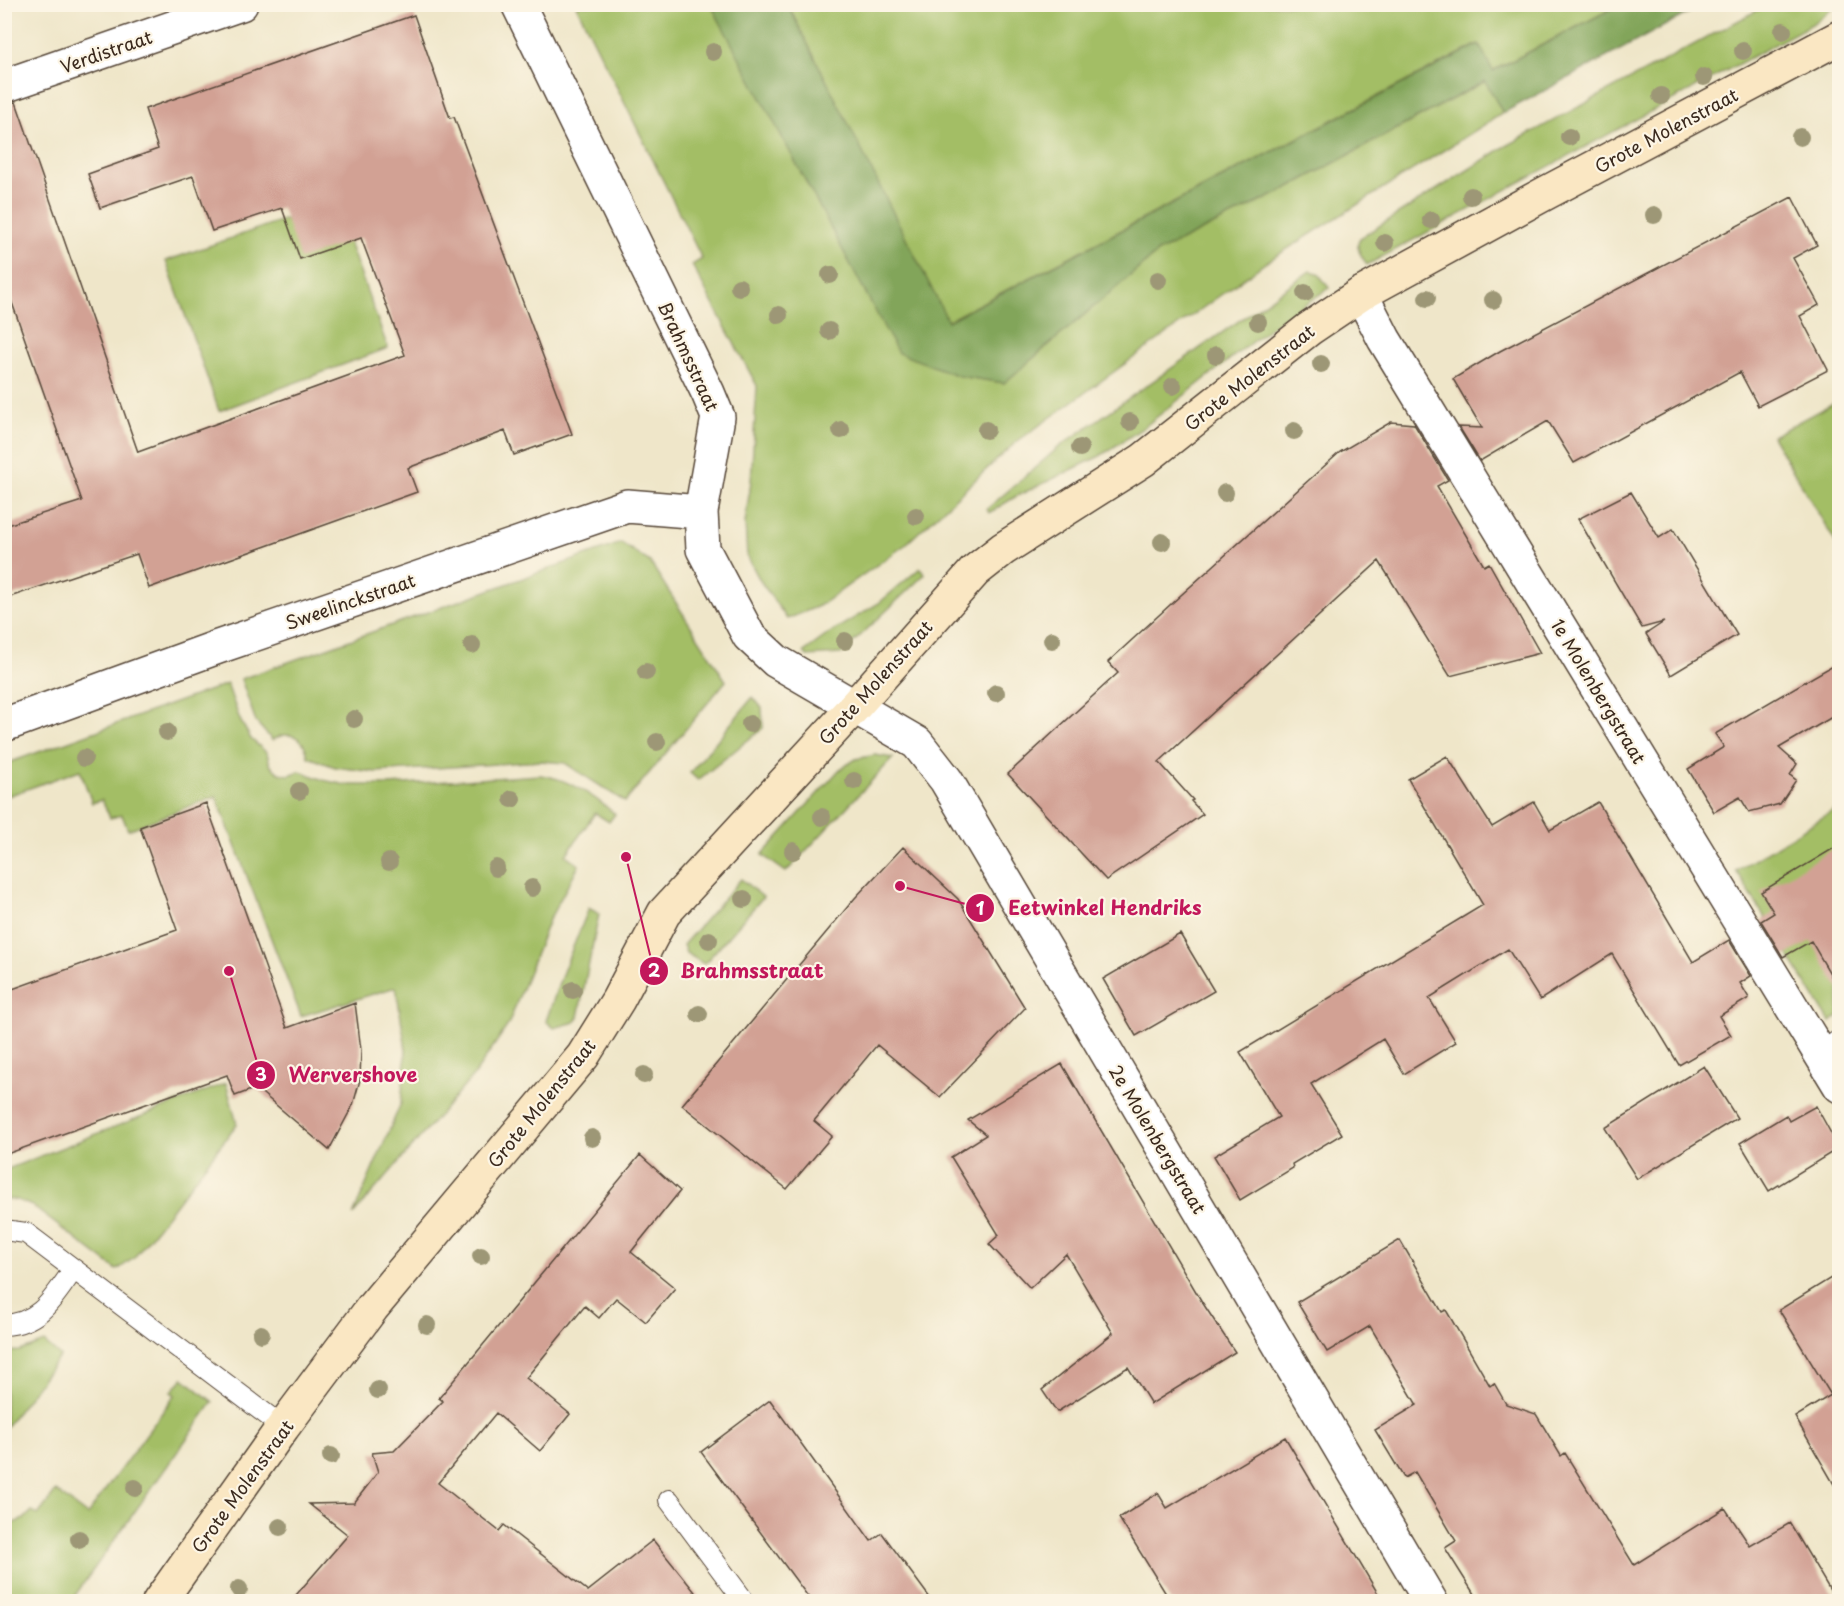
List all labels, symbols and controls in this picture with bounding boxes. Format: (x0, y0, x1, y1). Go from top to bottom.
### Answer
street label: Verdistraat (56, 23, 156, 79)
street label: Grote Molenstraat (1589, 81, 1743, 179)
street label: Brahmsstraat (652, 297, 726, 415)
street label: Grote Molenstraat (1178, 317, 1320, 437)
street label: Sweelinckstraat (281, 566, 419, 636)
street label: 1e Molenbergstraat (1545, 613, 1653, 769)
street label: Grote Molenstraat (812, 614, 938, 750)
callout: Eetwinkel Hendriks (965, 889, 1214, 927)
text: Eetwinkel Hendriks (1008, 892, 1202, 922)
text: 1 (976, 894, 985, 921)
callout: Brahmsstraat (639, 952, 836, 990)
text: Brahmsstraat (680, 955, 824, 985)
text: 2 (648, 956, 661, 983)
street label: Grote Molenstraat (480, 1033, 602, 1173)
callout: Wervershove (246, 1056, 429, 1094)
text: Wervershove (289, 1059, 417, 1089)
street label: 2e Molenbergstraat (1103, 1059, 1213, 1219)
text: 3 (255, 1060, 267, 1087)
street label: Grote Molenstraat (184, 1414, 300, 1558)

